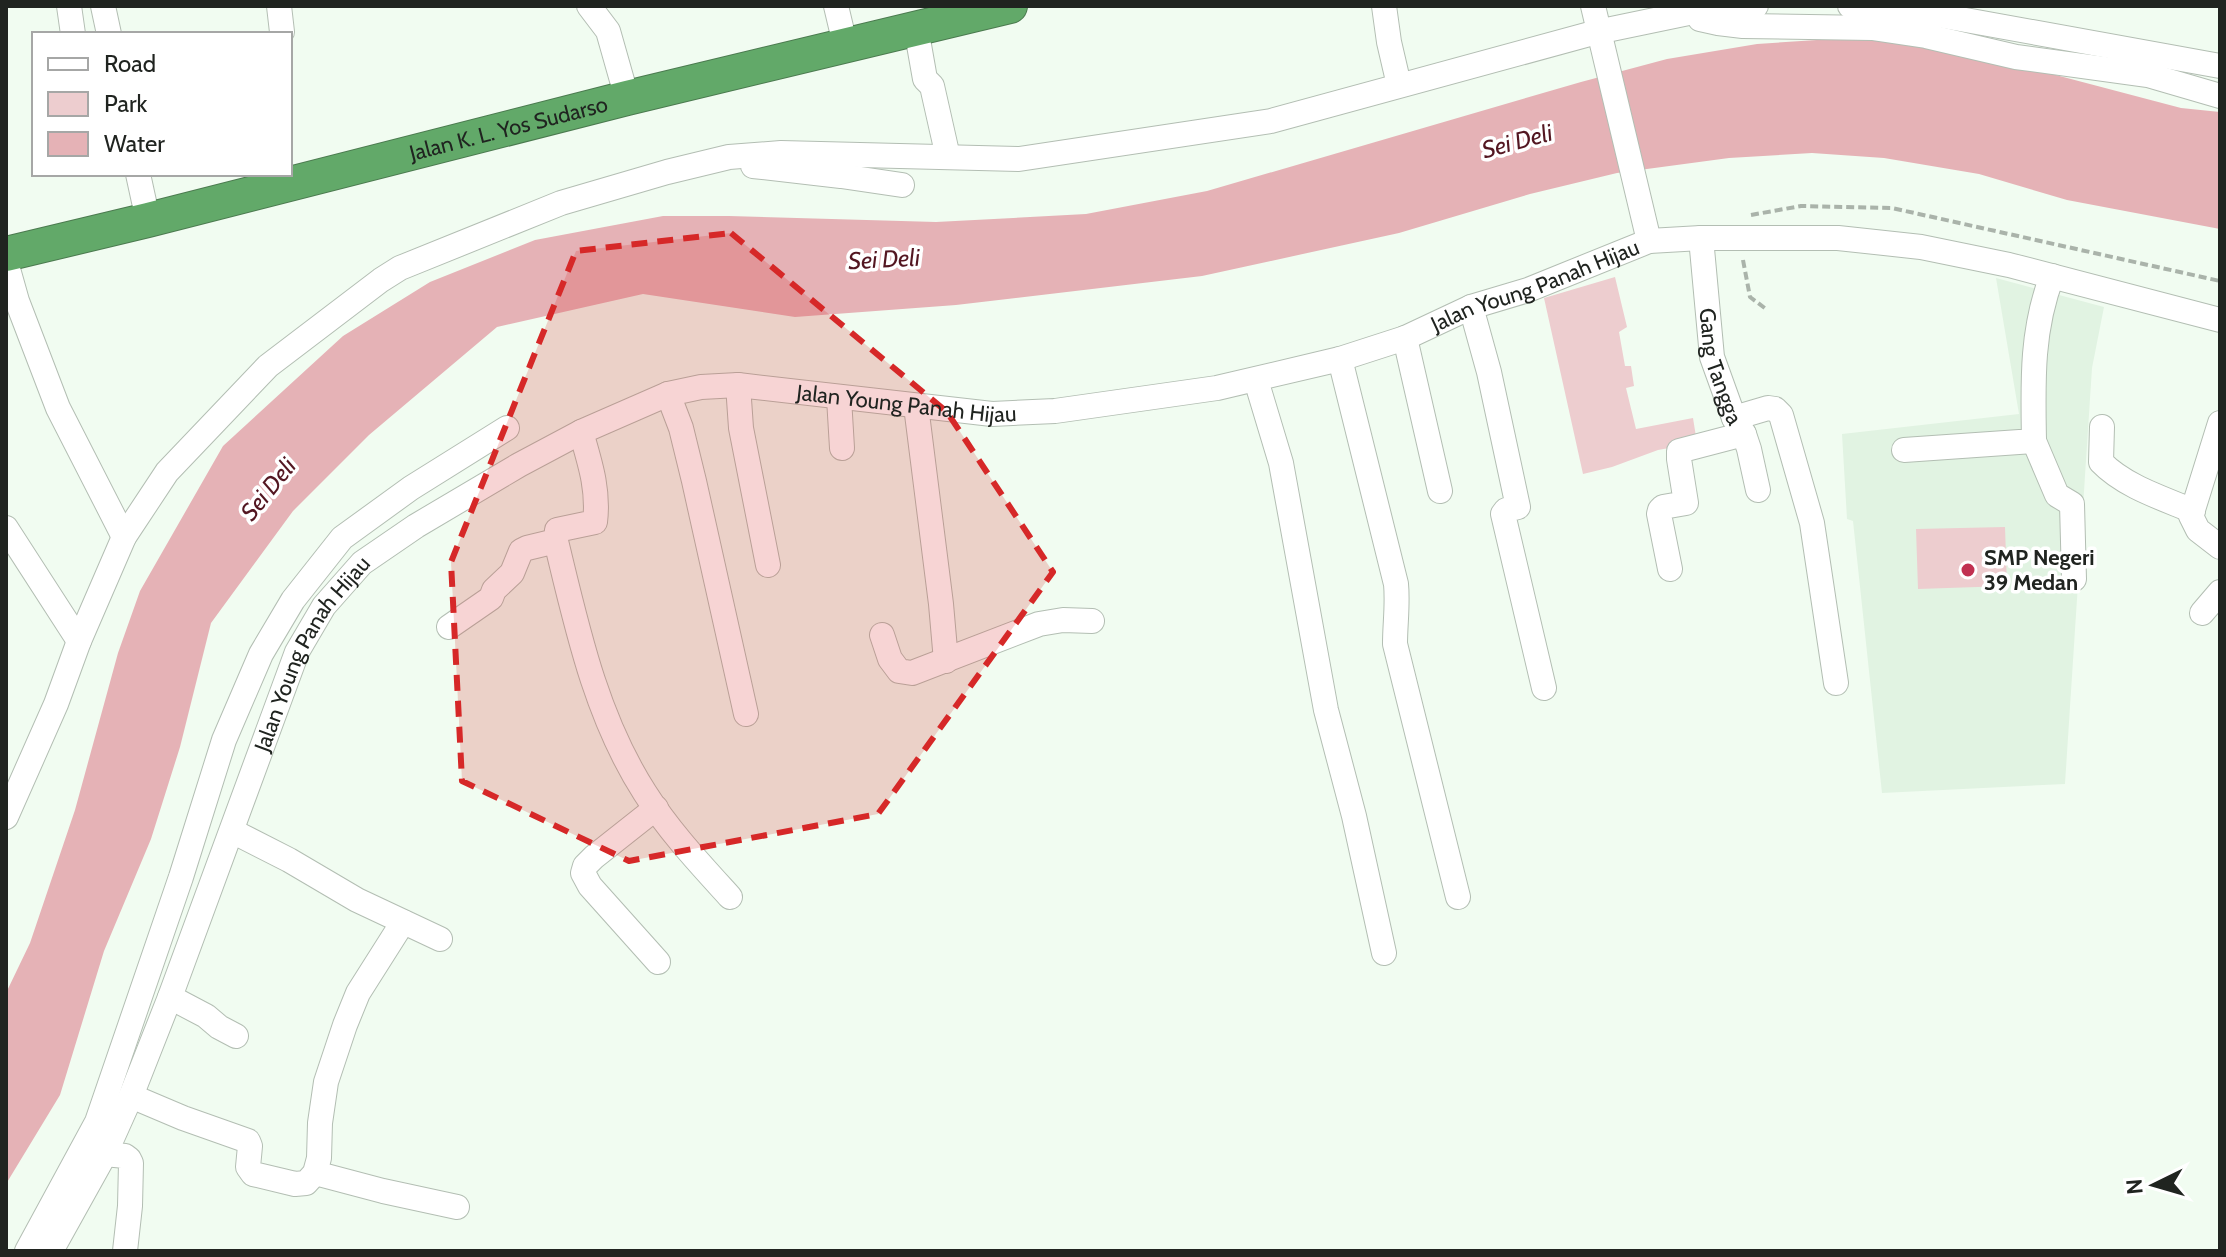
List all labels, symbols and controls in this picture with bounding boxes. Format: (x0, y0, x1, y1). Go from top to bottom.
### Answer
legend (32, 32, 292, 176)
text: Road (104, 49, 156, 78)
text: Park (104, 89, 147, 118)
street label: Jalan K. L. Yos Sudarso (406, 90, 610, 167)
water label: Sei Deli (1479, 117, 1556, 164)
text: Water (104, 129, 165, 158)
street label: Jalan Young Panah Hijau (1426, 233, 1643, 338)
water label: Sei Deli (847, 243, 921, 275)
street label: Gang Tangga (1694, 307, 1749, 430)
street label: Jalan Young Panah Hijau (794, 378, 1017, 428)
water label: Sei Deli (234, 451, 302, 526)
place label: SMP Negeri 39 Medan (1984, 544, 2094, 596)
street label: Jalan Young Panah Hijau (248, 550, 375, 756)
marker: SMP Negeri 39 Medan (1959, 561, 1977, 579)
north arrow (2114, 1145, 2194, 1225)
text: N (2120, 1178, 2149, 1196)

